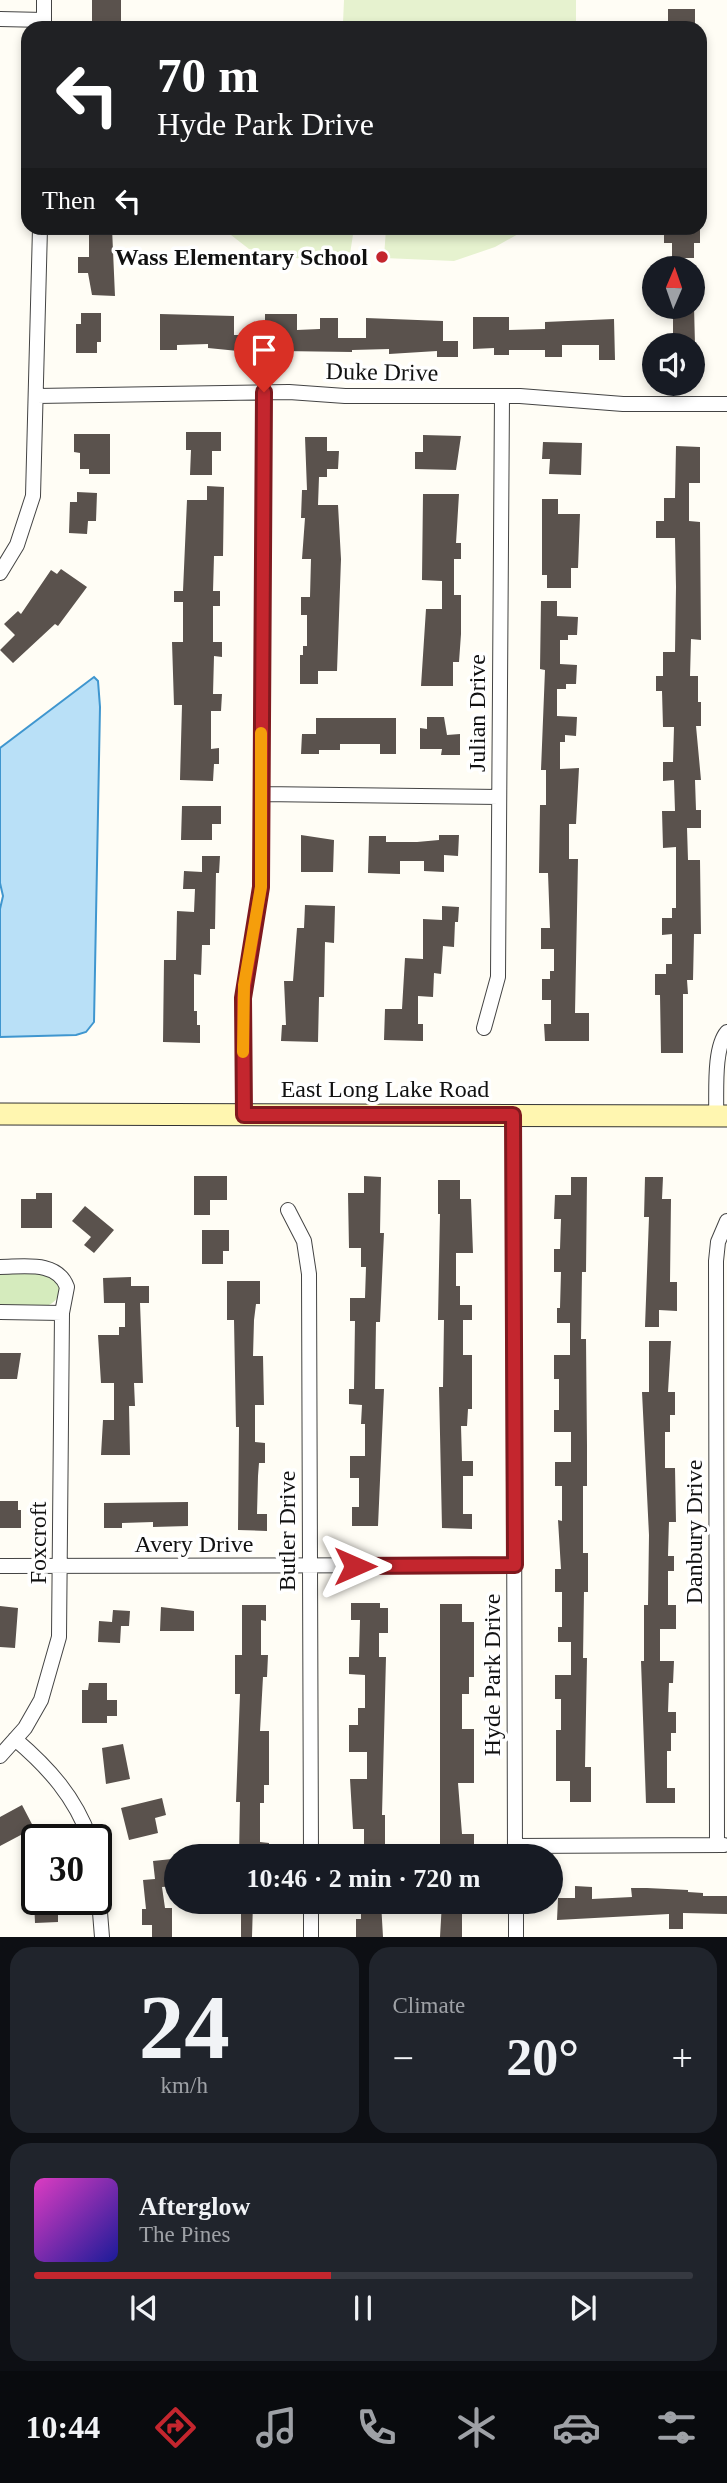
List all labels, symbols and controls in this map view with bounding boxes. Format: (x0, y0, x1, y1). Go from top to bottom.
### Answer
text: 70 m (157, 48, 259, 103)
icon: left (42, 49, 133, 140)
text: Hyde Park Drive (157, 106, 374, 142)
icon: left (109, 182, 147, 220)
text: Then (42, 186, 95, 215)
place label: Wass Elementary School (115, 244, 368, 270)
marker: Wass Elementary School (374, 249, 390, 265)
north arrow (642, 256, 705, 318)
map controls (642, 256, 705, 396)
pin (234, 320, 294, 392)
icon: arrive (245, 331, 283, 369)
button: sound (642, 333, 705, 396)
street label: Duke Drive (325, 358, 439, 386)
street label: Julian Drive (464, 654, 490, 772)
street label: East Long Lake Road (281, 1076, 489, 1102)
street label: Danbury Drive (681, 1460, 707, 1604)
street label: Butler Drive (274, 1471, 300, 1591)
street label: Foxcroft (25, 1501, 51, 1584)
position arrow (318, 1529, 392, 1603)
street label: Avery Drive (135, 1531, 253, 1557)
street label: Hyde Park Drive (479, 1594, 505, 1756)
speed limit sign: 30 (21, 1824, 112, 1915)
text: 10:46 · 2 min · 720 m (247, 1864, 481, 1893)
text: 24 (139, 1977, 230, 2078)
text: Climate (393, 1993, 465, 2018)
text: 20° (506, 2029, 579, 2086)
text: − (393, 2037, 414, 2079)
text: + (672, 2037, 693, 2079)
text: km/h (161, 2073, 208, 2098)
text: Afterglow (139, 2192, 250, 2221)
text: The Pines (139, 2222, 230, 2247)
icon: previous (125, 2289, 163, 2327)
icon: pause (344, 2289, 382, 2327)
icon: next (564, 2289, 602, 2327)
icon: directions (151, 2403, 200, 2452)
icon: music (252, 2403, 301, 2452)
icon: phone (352, 2403, 401, 2452)
icon: climate (452, 2403, 501, 2452)
icon: car (552, 2403, 601, 2452)
icon: filters (652, 2403, 701, 2452)
text: 10:44 (26, 2409, 100, 2445)

